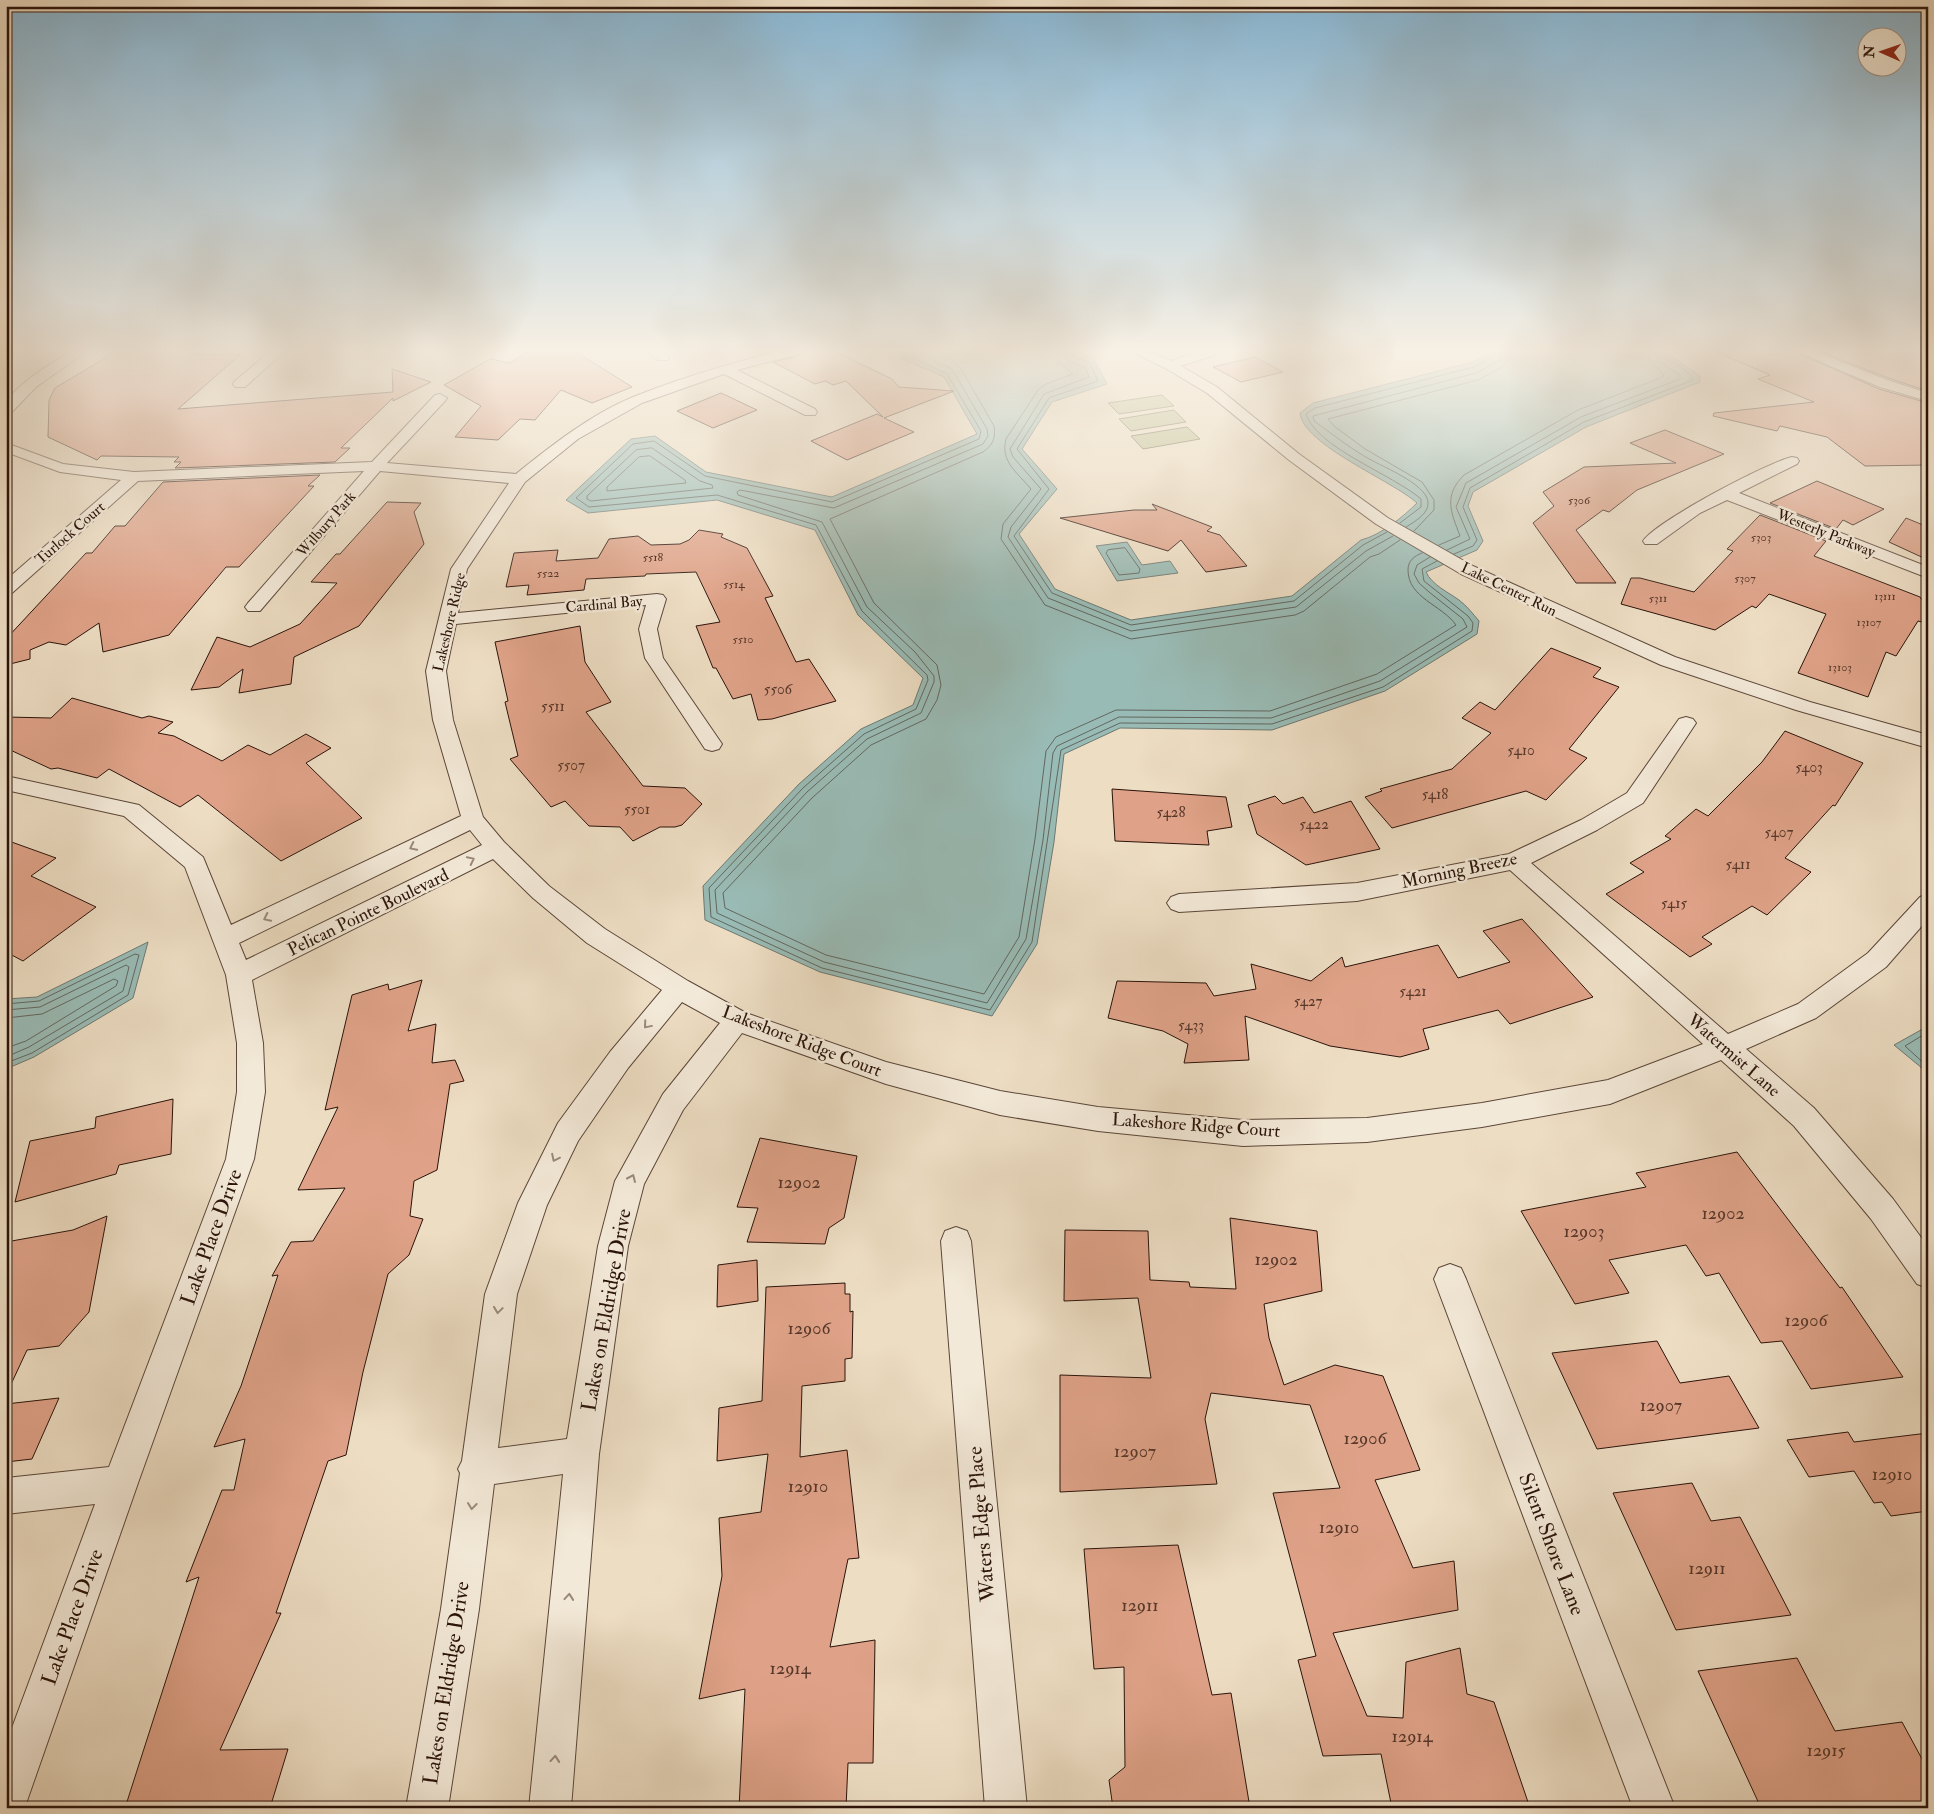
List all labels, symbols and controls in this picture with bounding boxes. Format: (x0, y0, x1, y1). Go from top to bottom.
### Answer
north arrow (1856, 28, 1906, 78)
text: N (1861, 45, 1878, 59)
street label: Wilbury Park (292, 488, 360, 562)
house number: 5306 (1568, 493, 1591, 508)
street label: Turlock Court (31, 498, 109, 569)
street label: Westerly Parkway (1773, 505, 1878, 562)
house number: 5303 (1751, 530, 1771, 545)
house number: 5518 (643, 550, 664, 565)
street label: Lake Center Run (1458, 558, 1560, 621)
house number: 5522 (537, 566, 559, 581)
street label: Lakeshore Ridge (429, 571, 470, 674)
house number: 5307 (1734, 571, 1756, 586)
house number: 5514 (723, 577, 745, 592)
house number: 13111 (1874, 589, 1896, 604)
house number: 5311 (1649, 591, 1667, 606)
street label: Cardinal Bay (565, 592, 644, 617)
house number: 13107 (1857, 615, 1882, 630)
house number: 5510 (733, 632, 753, 647)
house number: 13103 (1828, 660, 1852, 675)
house number: 5506 (764, 680, 794, 699)
house number: 5511 (541, 697, 565, 716)
house number: 5410 (1507, 741, 1535, 760)
house number: 5507 (557, 756, 585, 775)
house number: 5403 (1795, 758, 1823, 777)
house number: 5418 (1422, 785, 1448, 804)
house number: 5501 (624, 800, 650, 819)
house number: 5428 (1157, 803, 1185, 822)
house number: 5422 (1299, 815, 1329, 834)
house number: 5407 (1765, 823, 1794, 842)
one-way arrow (409, 841, 418, 852)
street label: Morning Breeze (1399, 847, 1520, 894)
house number: 5411 (1725, 855, 1751, 874)
one-way arrow (466, 856, 475, 866)
street label: Pelican Pointe Boulevard (284, 863, 453, 962)
house number: 5415 (1661, 894, 1688, 913)
one-way arrow (263, 912, 272, 923)
house number: 5421 (1399, 982, 1427, 1001)
house number: 5427 (1294, 992, 1322, 1011)
street label: Lakeshore Ridge Court (719, 1000, 885, 1083)
street label: Watermist Lane (1682, 1008, 1785, 1102)
house number: 5433 (1178, 1016, 1204, 1035)
one-way arrow (644, 1020, 653, 1029)
street label: Lakeshore Ridge Court (1111, 1108, 1281, 1143)
one-way arrow (551, 1153, 561, 1162)
street label: Lake Place Drive (174, 1165, 249, 1309)
house number: 12902 (777, 1171, 821, 1194)
one-way arrow (626, 1174, 637, 1183)
house number: 12902 (1701, 1202, 1745, 1225)
street label: Lakes on Eldridge Drive (575, 1206, 638, 1414)
house number: 12903 (1564, 1220, 1604, 1243)
house number: 12902 (1254, 1248, 1298, 1271)
one-way arrow (494, 1306, 504, 1314)
house number: 12906 (1784, 1309, 1828, 1332)
house number: 12906 (787, 1317, 831, 1340)
house number: 12907 (1640, 1394, 1682, 1417)
house number: 12906 (1343, 1427, 1387, 1450)
house number: 12907 (1114, 1440, 1156, 1463)
street label: Waters Edge Place (961, 1445, 1002, 1604)
house number: 12910 (1872, 1463, 1912, 1486)
street label: Silent Shore Lane (1512, 1469, 1591, 1619)
house number: 12910 (788, 1475, 828, 1498)
one-way arrow (467, 1502, 478, 1510)
house number: 12910 (1319, 1516, 1359, 1539)
street label: Lake Place Drive (35, 1545, 110, 1689)
house number: 12911 (1688, 1557, 1726, 1580)
street label: Lakes on Eldridge Drive (417, 1579, 476, 1787)
one-way arrow (564, 1593, 575, 1601)
house number: 12911 (1121, 1594, 1159, 1617)
house number: 12914 (770, 1657, 812, 1680)
house number: 12914 (1392, 1725, 1434, 1748)
house number: 12915 (1807, 1739, 1846, 1762)
one-way arrow (549, 1755, 560, 1763)

